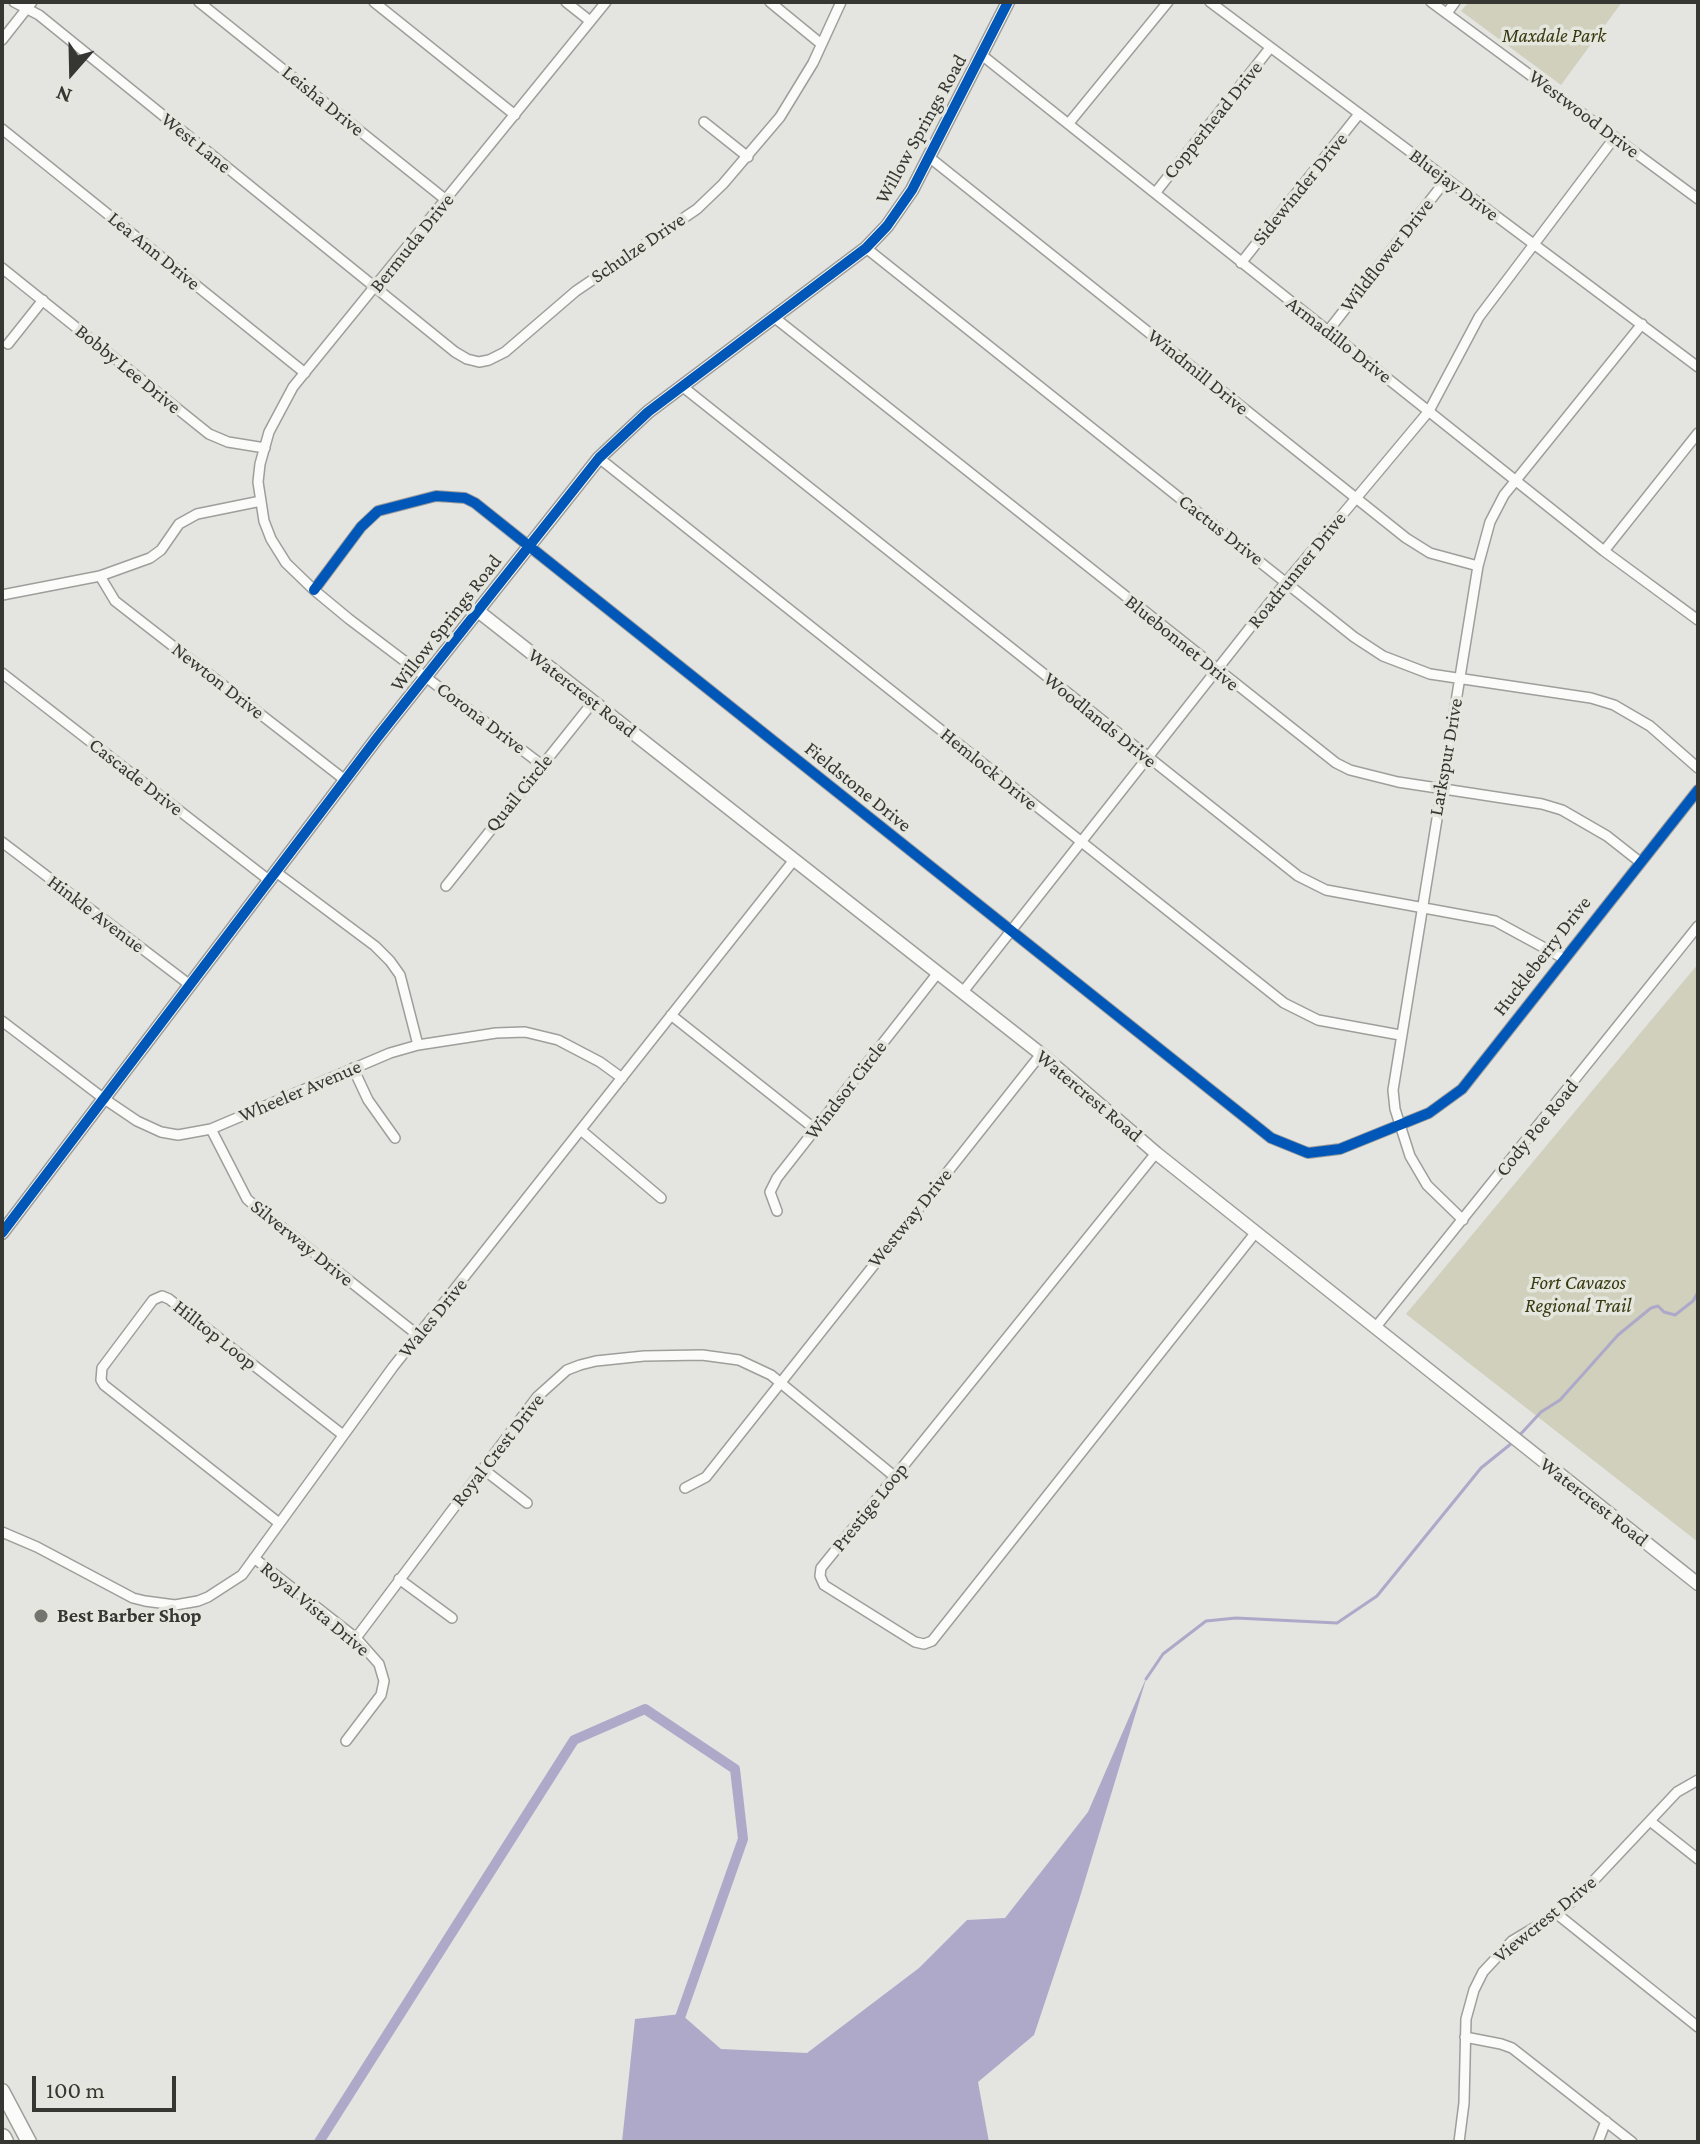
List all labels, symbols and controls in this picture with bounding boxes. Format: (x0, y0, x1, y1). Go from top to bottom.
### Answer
park label: Maxdale Park (1502, 24, 1606, 48)
north arrow (32, 32, 112, 112)
street label: Willow Springs Road (870, 50, 972, 208)
street label: Copperhead Drive (1158, 56, 1268, 184)
street label: Leisha Drive (277, 60, 369, 142)
street label: Westwood Drive (1524, 64, 1644, 164)
text: N (52, 81, 75, 109)
street label: West Lane (156, 107, 236, 179)
street label: Sidewinder Drive (1247, 128, 1353, 250)
street label: Bluejay Drive (1404, 143, 1504, 227)
street label: Bermuda Drive (365, 189, 459, 297)
street label: Wildflower Drive (1335, 193, 1439, 317)
street label: Lea Ann Drive (103, 206, 205, 296)
street label: Schulze Drive (586, 208, 690, 288)
street label: Armadillo Drive (1281, 291, 1397, 389)
street label: Bobby Lee Drive (70, 319, 186, 419)
street label: Windmill Drive (1142, 324, 1254, 420)
street label: Cactus Drive (1174, 489, 1268, 571)
street label: Roadrunner Drive (1243, 507, 1351, 633)
street label: Willow Springs Road (385, 550, 507, 696)
street label: Bluebonnet Drive (1120, 590, 1244, 696)
street label: Newton Drive (167, 637, 269, 725)
street label: Watercrest Road (523, 643, 641, 743)
street label: Woodlands Drive (1039, 667, 1161, 773)
street label: Corona Drive (432, 677, 530, 759)
street label: Larkspur Drive (1424, 696, 1468, 818)
street label: Hemlock Drive (936, 722, 1042, 816)
street label: Cascade Drive (84, 733, 188, 821)
street label: Fieldstone Drive (800, 737, 916, 837)
street label: Quail Circle (480, 749, 558, 837)
street label: Hinkle Avenue (43, 870, 149, 958)
street label: Huckleberry Drive (1488, 891, 1596, 1021)
street label: Windsor Circle (800, 1036, 892, 1144)
street label: Watercrest Road (1031, 1045, 1147, 1147)
street label: Wheeler Avenue (235, 1054, 365, 1128)
street label: Cody Poe Road (1491, 1075, 1583, 1181)
street label: Westway Drive (863, 1163, 957, 1273)
street label: Silverway Drive (246, 1194, 358, 1292)
park label: Fort Cavazos Regional Trail (1525, 1271, 1631, 1318)
street label: Wales Drive (394, 1273, 472, 1363)
street label: Hilltop Loop (168, 1295, 262, 1375)
street label: Royal Crest Drive (446, 1389, 550, 1511)
street label: Watercrest Road (1535, 1452, 1653, 1552)
street label: Prestige Loop (827, 1458, 913, 1556)
street label: Royal Vista Drive (255, 1556, 375, 1662)
place label: Best Barber Shop (57, 1604, 202, 1628)
marker: Best Barber Shop (32, 1607, 50, 1625)
street label: Viewcrest Drive (1489, 1870, 1601, 1968)
scale bar (36, 2060, 180, 2110)
text: 100 m (46, 2076, 105, 2103)

